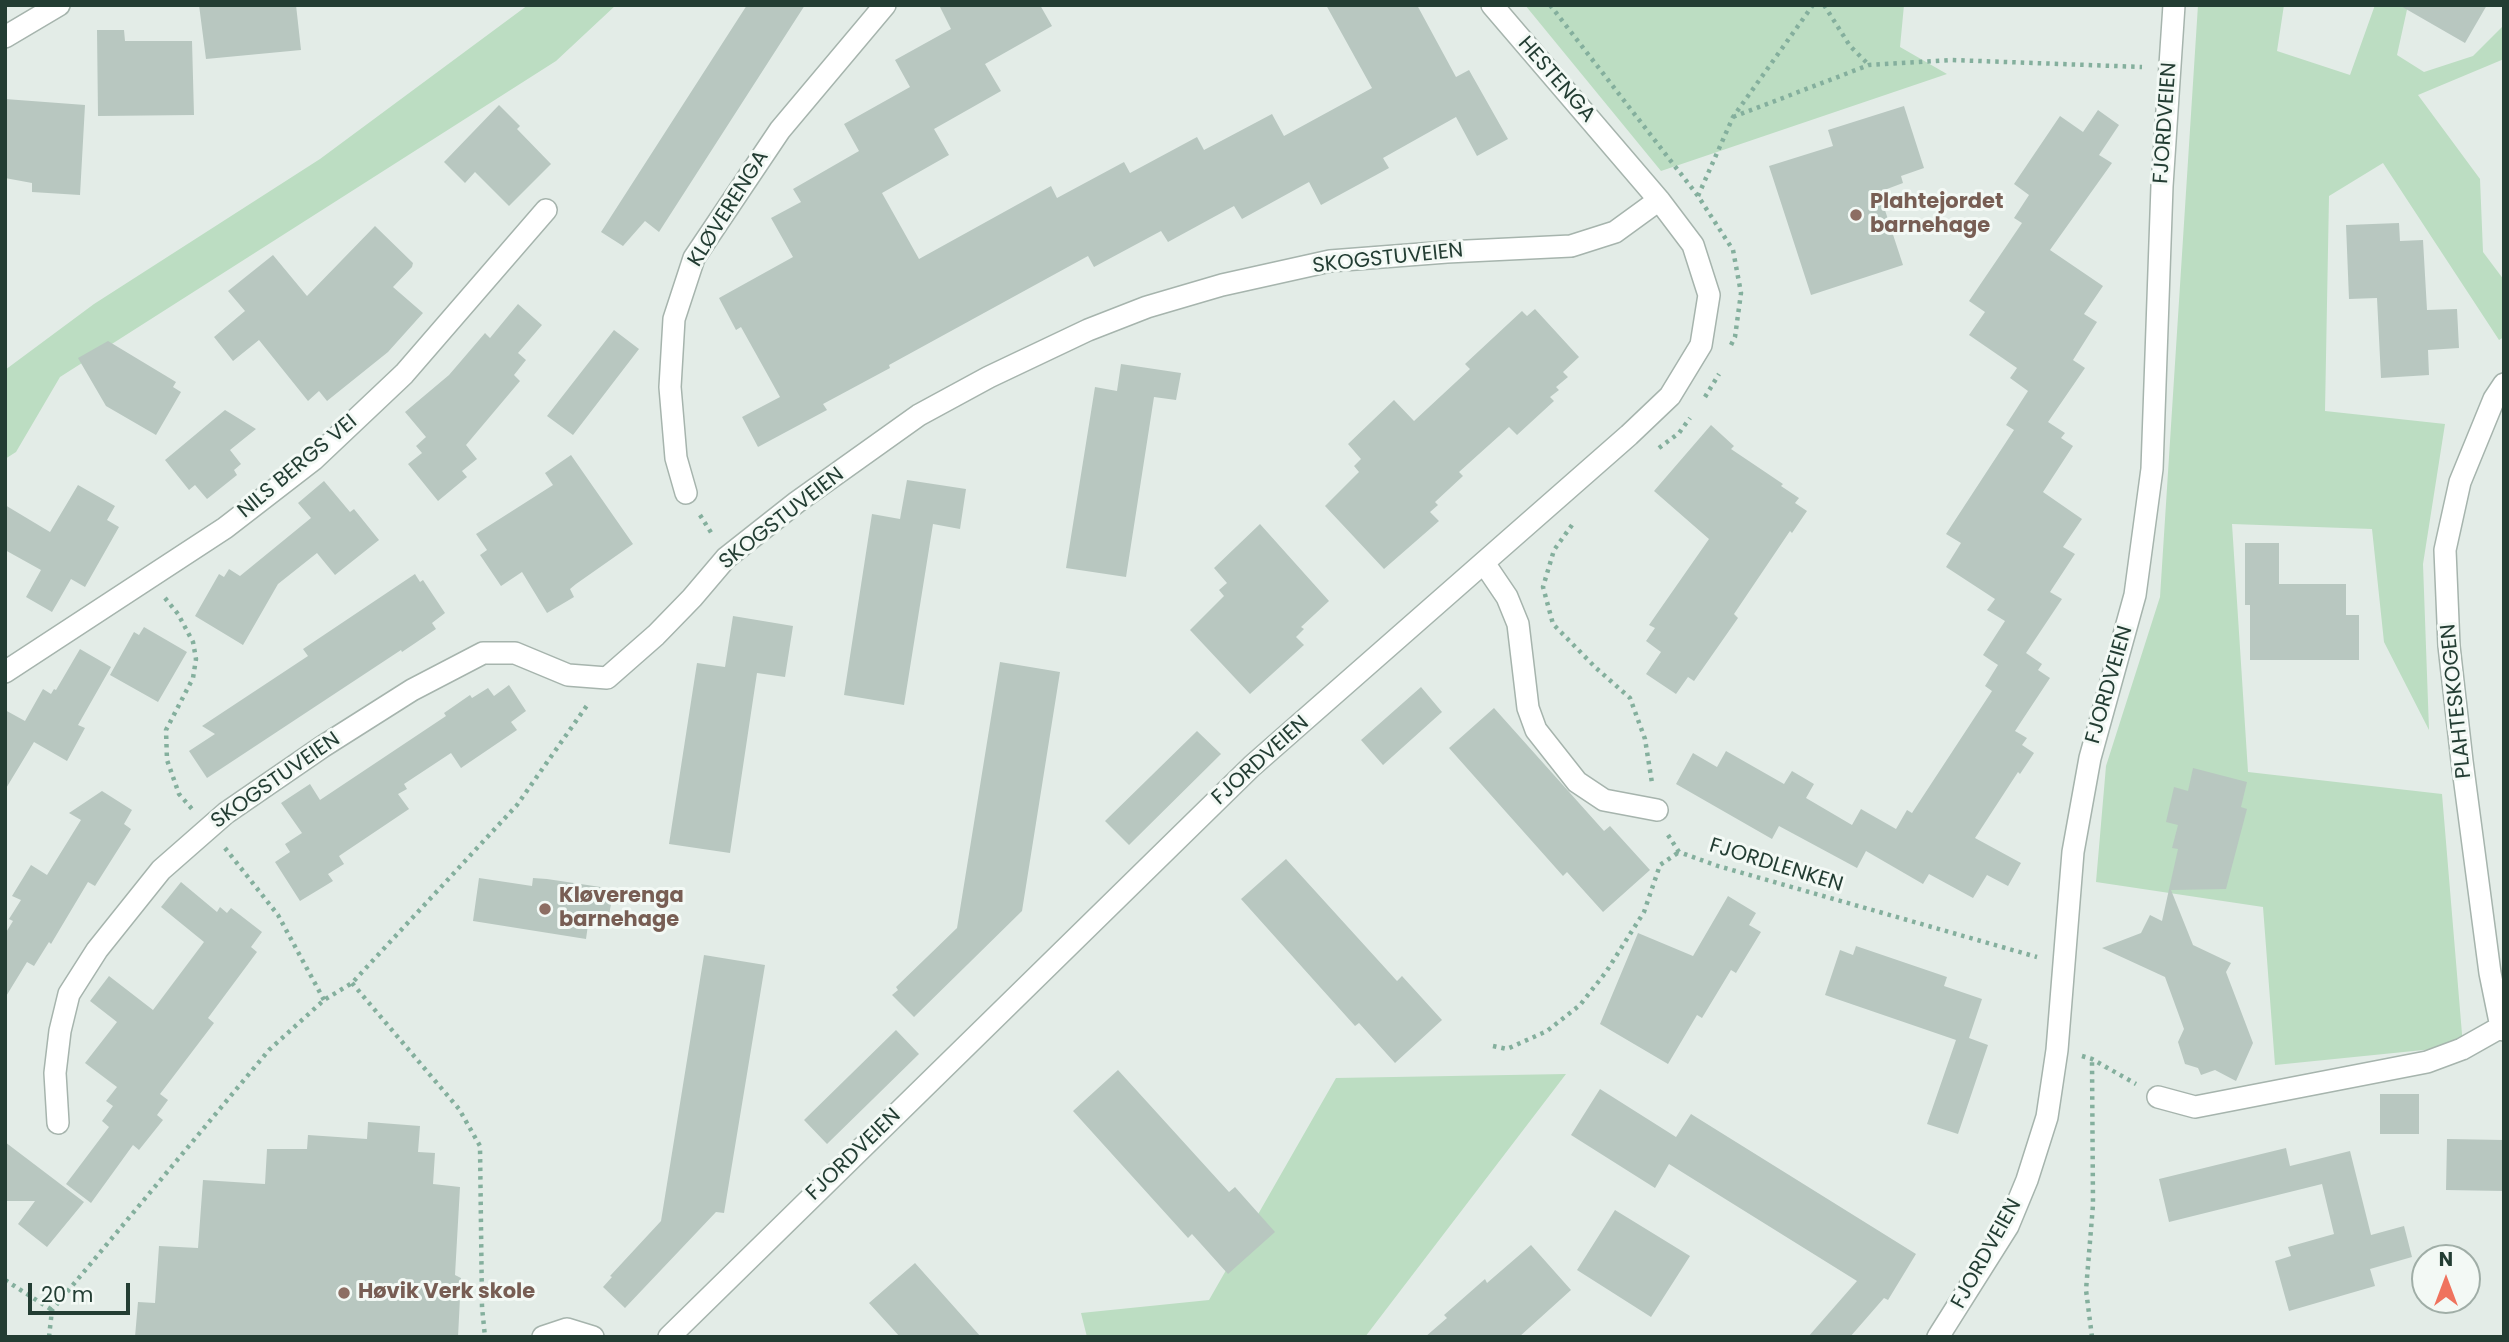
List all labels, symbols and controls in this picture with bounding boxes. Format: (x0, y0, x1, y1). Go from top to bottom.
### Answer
street label: HESTENGA (1512, 32, 1600, 128)
street label: FJORDVEIEN (2149, 62, 2183, 184)
street label: KLØVERENGA (683, 146, 775, 272)
place label: Plahtejordet barnehage (1870, 190, 2003, 240)
marker: Plahtejordet barnehage (1848, 207, 1864, 223)
street label: SKOGSTUVEIEN (1311, 239, 1465, 279)
street label: NILS BERGS VEI (233, 410, 363, 524)
street label: SKOGSTUVEIEN (715, 463, 849, 575)
street label: PLAHTESKOGEN (2436, 622, 2478, 780)
street label: FJORDVEIEN (2081, 623, 2139, 747)
street label: FJORDVEIEN (1207, 711, 1315, 811)
street label: SKOGSTUVEIEN (207, 727, 345, 835)
street label: FJORDLENKEN (1706, 834, 1846, 898)
place label: Kløverenga barnehage (559, 884, 684, 934)
marker: Kløverenga barnehage (537, 901, 553, 917)
street label: FJORDVEIEN (802, 1104, 906, 1206)
street label: FJORDVEIEN (1947, 1195, 2027, 1313)
north arrow (2411, 1244, 2481, 1314)
text: N (2439, 1246, 2453, 1273)
scale bar (32, 1268, 133, 1312)
text: 20 m (41, 1280, 94, 1309)
place label: Høvik Verk skole (358, 1280, 535, 1306)
marker: Høvik Verk skole (336, 1285, 352, 1301)

